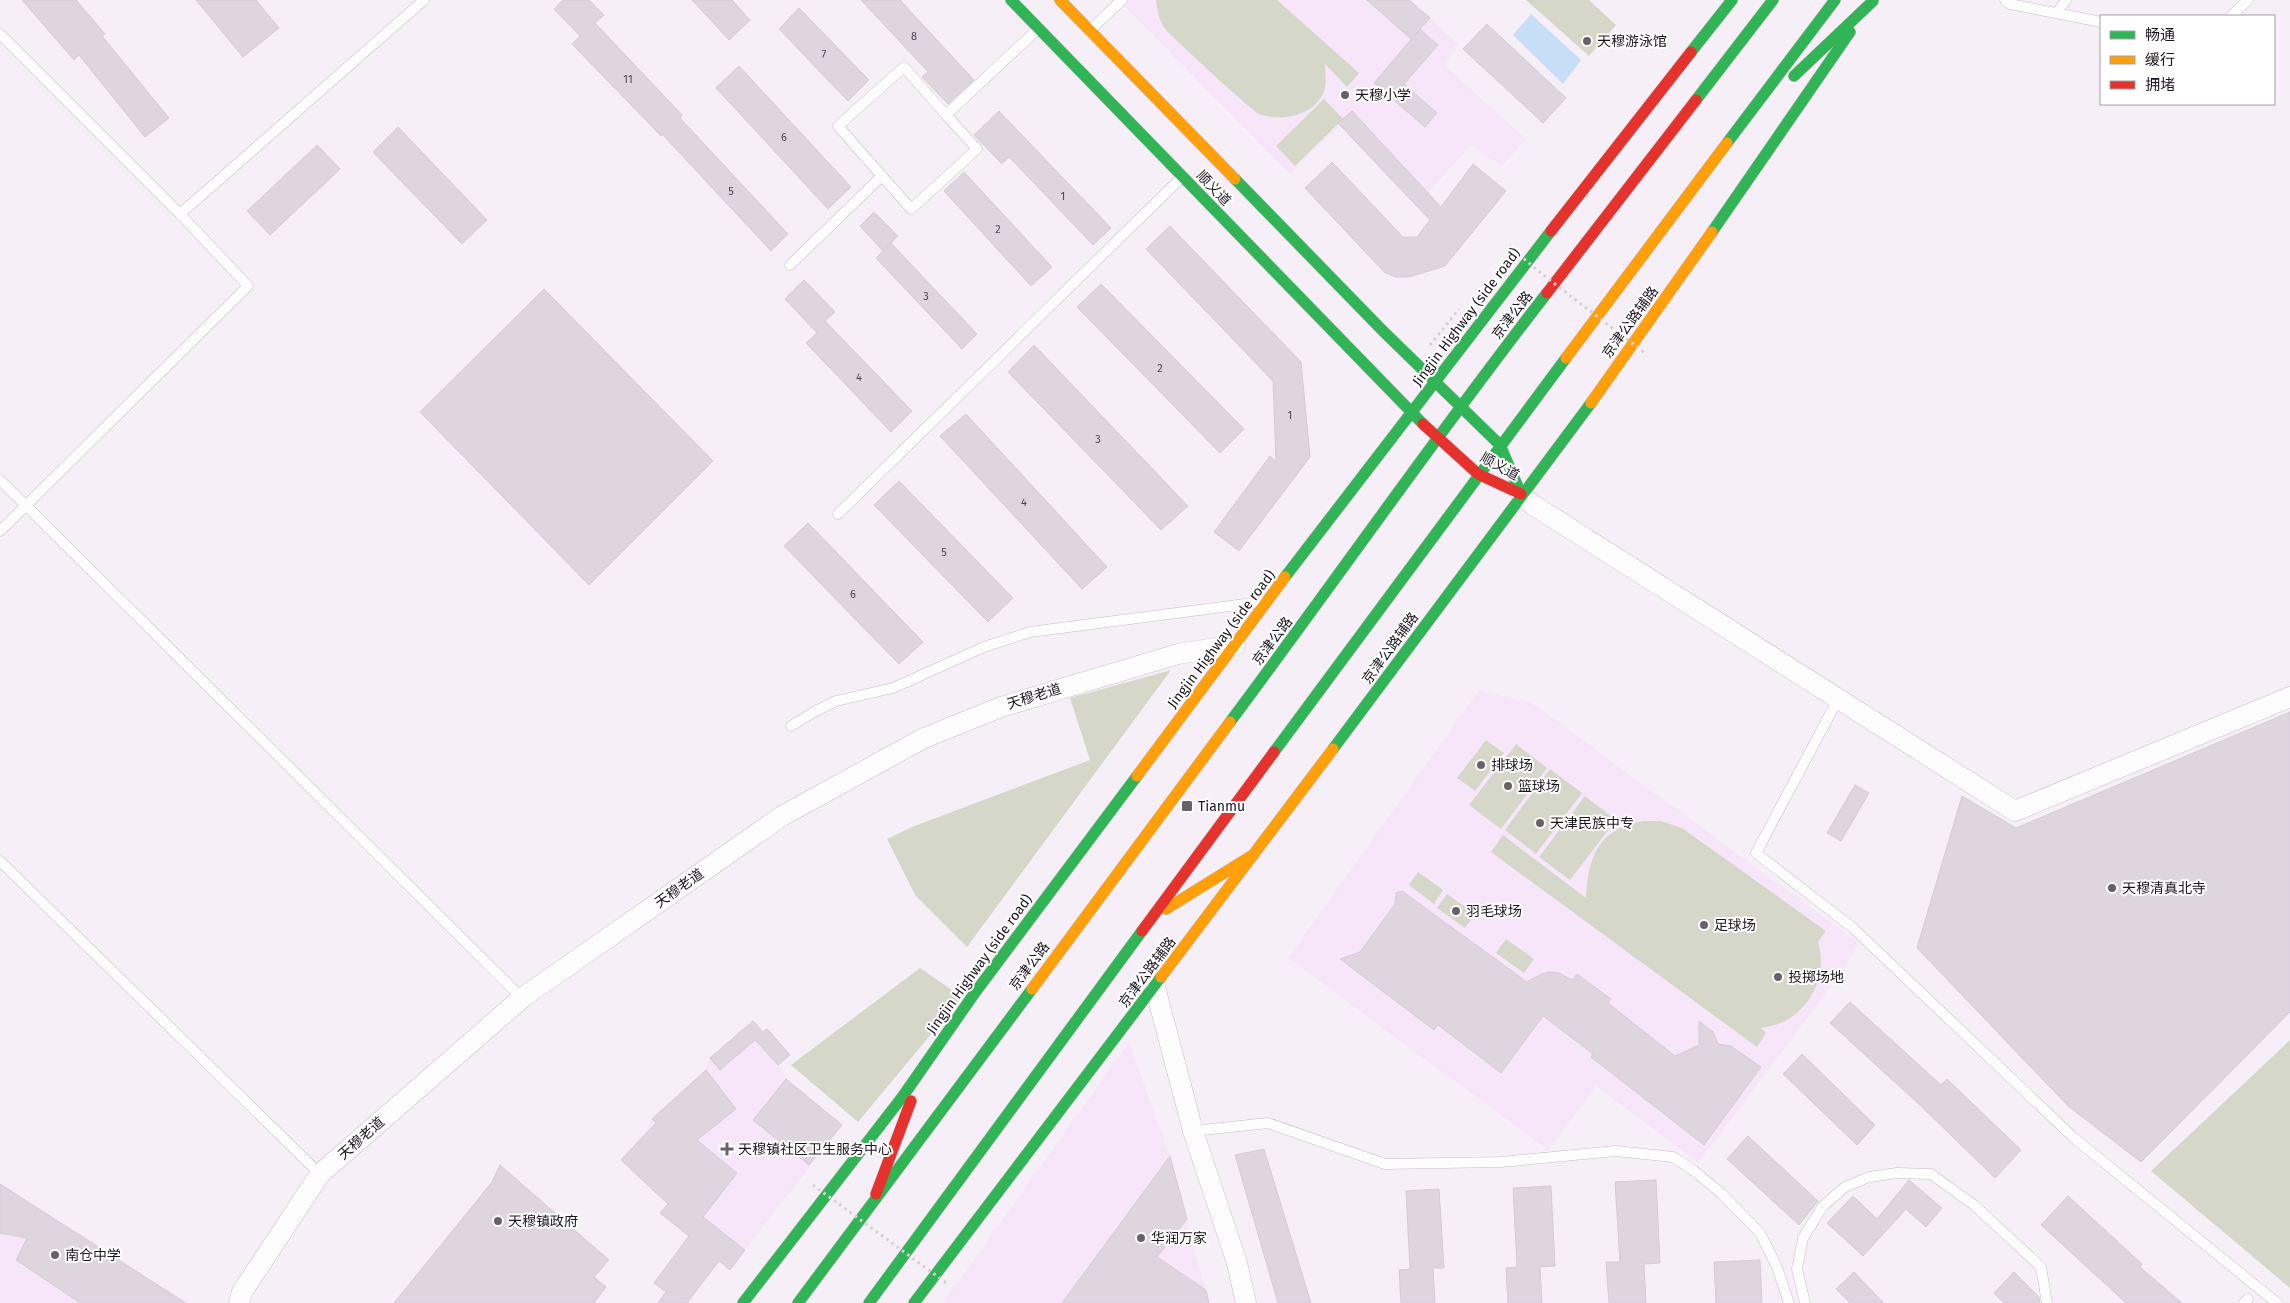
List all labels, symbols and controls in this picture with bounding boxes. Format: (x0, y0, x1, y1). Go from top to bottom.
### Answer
legend (2100, 15, 2275, 105)
text: 畅通 (2145, 26, 2175, 44)
house number: 8 (911, 30, 917, 43)
place label: 天穆游泳馆 (1597, 33, 1667, 50)
marker: 天穆游泳馆 (1581, 35, 1593, 47)
house number: 7 (822, 48, 827, 61)
text: 缓行 (2145, 51, 2175, 69)
house number: 11 (623, 73, 633, 86)
text: 拥堵 (2145, 76, 2175, 94)
place label: 天穆小学 (1355, 87, 1411, 104)
marker: 天穆小学 (1339, 89, 1351, 101)
house number: 6 (781, 131, 787, 144)
street label: 顺义道 (1193, 167, 1234, 209)
house number: 5 (728, 185, 734, 198)
house number: 1 (1061, 190, 1065, 203)
house number: 2 (995, 223, 1001, 236)
street label: Jingjin Highway (side road) (1409, 245, 1524, 390)
street label: 京津公路辅路 (1599, 283, 1662, 361)
street label: 京津公路 (1488, 288, 1536, 343)
house number: 3 (923, 290, 929, 303)
house number: 2 (1157, 362, 1163, 375)
house number: 4 (856, 371, 862, 384)
house number: 1 (1288, 409, 1292, 422)
house number: 3 (1095, 433, 1101, 446)
street label: 顺义道 (1477, 449, 1522, 484)
house number: 4 (1021, 496, 1027, 509)
house number: 5 (941, 546, 947, 559)
street label: Jingjin Highway (side road) (1164, 567, 1279, 712)
house number: 6 (850, 588, 856, 601)
street label: 京津公路辅路 (1359, 609, 1422, 687)
street label: 京津公路 (1249, 614, 1296, 669)
street label: 天穆老道 (1005, 680, 1063, 713)
place label: 排球场 (1491, 757, 1533, 774)
marker: 排球场 (1475, 759, 1487, 771)
place label: 篮球场 (1518, 778, 1560, 795)
marker: 篮球场 (1502, 780, 1514, 792)
place label: Tianmu (1198, 798, 1245, 815)
marker: Tianmu (1180, 799, 1194, 813)
place label: 天津民族中专 (1550, 815, 1634, 832)
marker: 天津民族中专 (1534, 817, 1546, 829)
street label: 天穆老道 (651, 865, 707, 911)
place label: 天穆清真北寺 (2122, 880, 2206, 897)
marker: 天穆清真北寺 (2106, 882, 2118, 894)
street label: Jingjin Highway (side road) (923, 891, 1036, 1037)
place label: 羽毛球场 (1466, 903, 1522, 920)
marker: 羽毛球场 (1450, 905, 1462, 917)
place label: 足球场 (1714, 917, 1756, 934)
marker: 足球场 (1698, 919, 1710, 931)
street label: 京津公路辅路 (1115, 934, 1179, 1011)
street label: 京津公路 (1006, 939, 1053, 994)
place label: 投掷场地 (1788, 969, 1844, 986)
marker: 投掷场地 (1772, 971, 1784, 983)
street label: 天穆老道 (335, 1114, 388, 1163)
place label: 天穆镇社区卫生服务中心 (738, 1141, 892, 1158)
marker: 天穆镇社区卫生服务中心 (720, 1142, 734, 1156)
place label: 天穆镇政府 (508, 1213, 578, 1230)
marker: 天穆镇政府 (492, 1215, 504, 1227)
place label: 华润万家 (1151, 1230, 1207, 1247)
marker: 华润万家 (1135, 1232, 1147, 1244)
place label: 南仓中学 (65, 1247, 121, 1264)
marker: 南仓中学 (49, 1249, 61, 1261)

